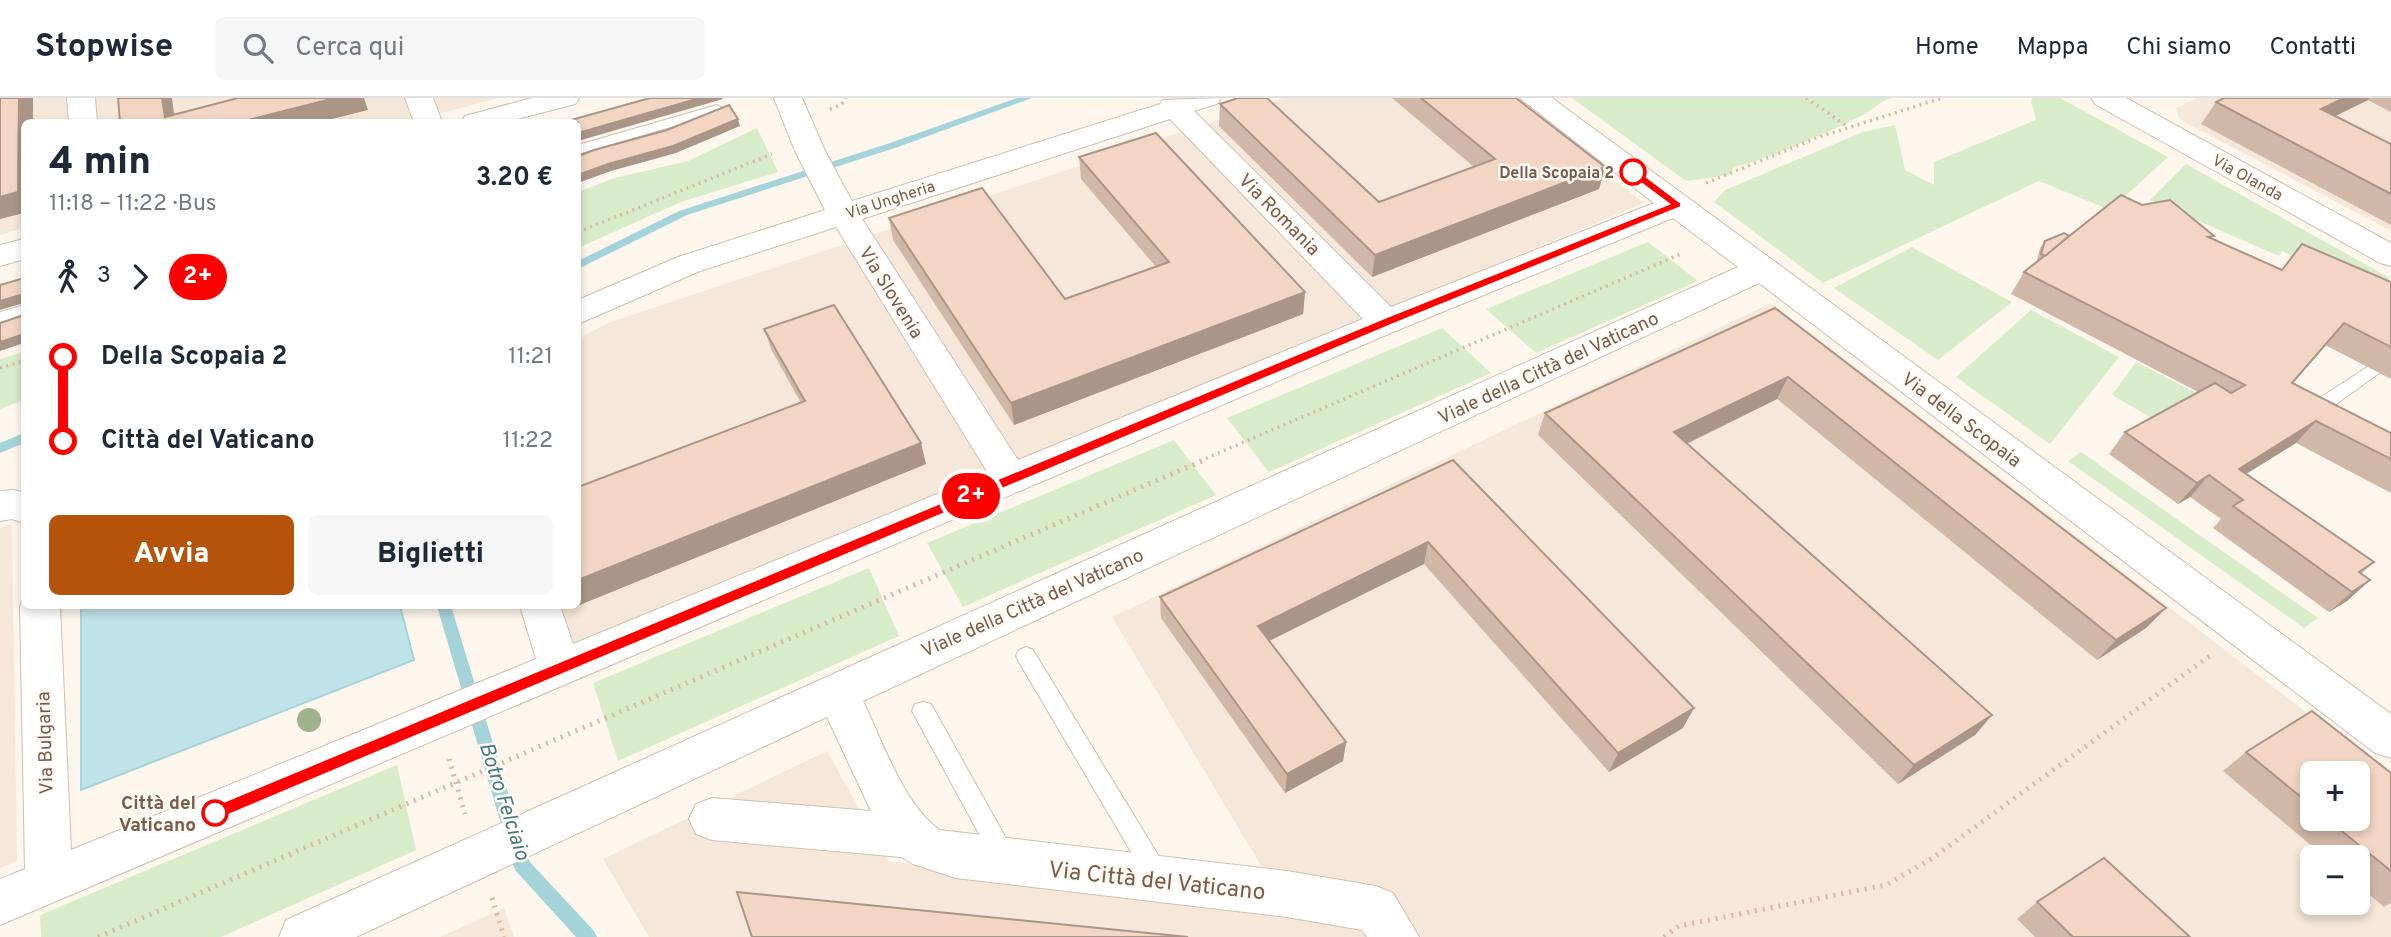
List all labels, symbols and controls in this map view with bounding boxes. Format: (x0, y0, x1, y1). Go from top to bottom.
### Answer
search box (215, 17, 705, 80)
text: Stopwise (35, 27, 173, 69)
icon: search (239, 29, 277, 67)
text: Cerca qui (295, 32, 404, 65)
text: Home (1915, 33, 1979, 63)
text: Mappa (2017, 33, 2088, 63)
text: Chi siamo (2126, 33, 2231, 63)
text: Contatti (2269, 33, 2356, 63)
text: 4 min (49, 139, 151, 188)
street label: Via Olanda (2208, 151, 2286, 206)
marker: Della Scopaia 2 (1620, 159, 1646, 185)
text: 3.20 € (476, 162, 553, 195)
place label: Della Scopaia 2 (1499, 164, 1614, 184)
street label: Via Romania (1233, 169, 1325, 261)
street label: Via Ungheria (843, 177, 938, 225)
text: 11:18 – 11:22 · Bus (49, 190, 217, 219)
street label: Via Slovenia (853, 243, 928, 344)
icon: walk (49, 258, 87, 296)
icon: forward (121, 258, 159, 296)
text: 3 (97, 262, 111, 291)
text: 2+ (183, 262, 213, 292)
street label: Viale della Città del Vaticano (1435, 307, 1663, 431)
text: Della Scopaia 2 (101, 341, 288, 374)
text: 11:21 (508, 343, 553, 372)
street label: Via della Scopaia (1896, 368, 2026, 474)
text: Città del Vaticano (101, 425, 315, 458)
text: 11:22 (503, 427, 553, 456)
line badge: 2+ (940, 473, 1002, 519)
text: 2+ (956, 481, 986, 511)
button: Avvia (49, 515, 294, 595)
button: Biglietti (308, 515, 553, 595)
street label: Viale della Città del Vaticano (918, 544, 1148, 664)
street label: Via Bulgaria (32, 691, 60, 795)
water label: Botro Felciaio (472, 739, 536, 865)
map controls (2300, 761, 2370, 915)
button: + (2300, 761, 2370, 831)
place label: Città del Vaticano (119, 792, 196, 838)
marker: Città del Vaticano (202, 800, 228, 826)
button: − (2300, 845, 2370, 915)
street label: Via Città del Vaticano (1047, 857, 1267, 908)

